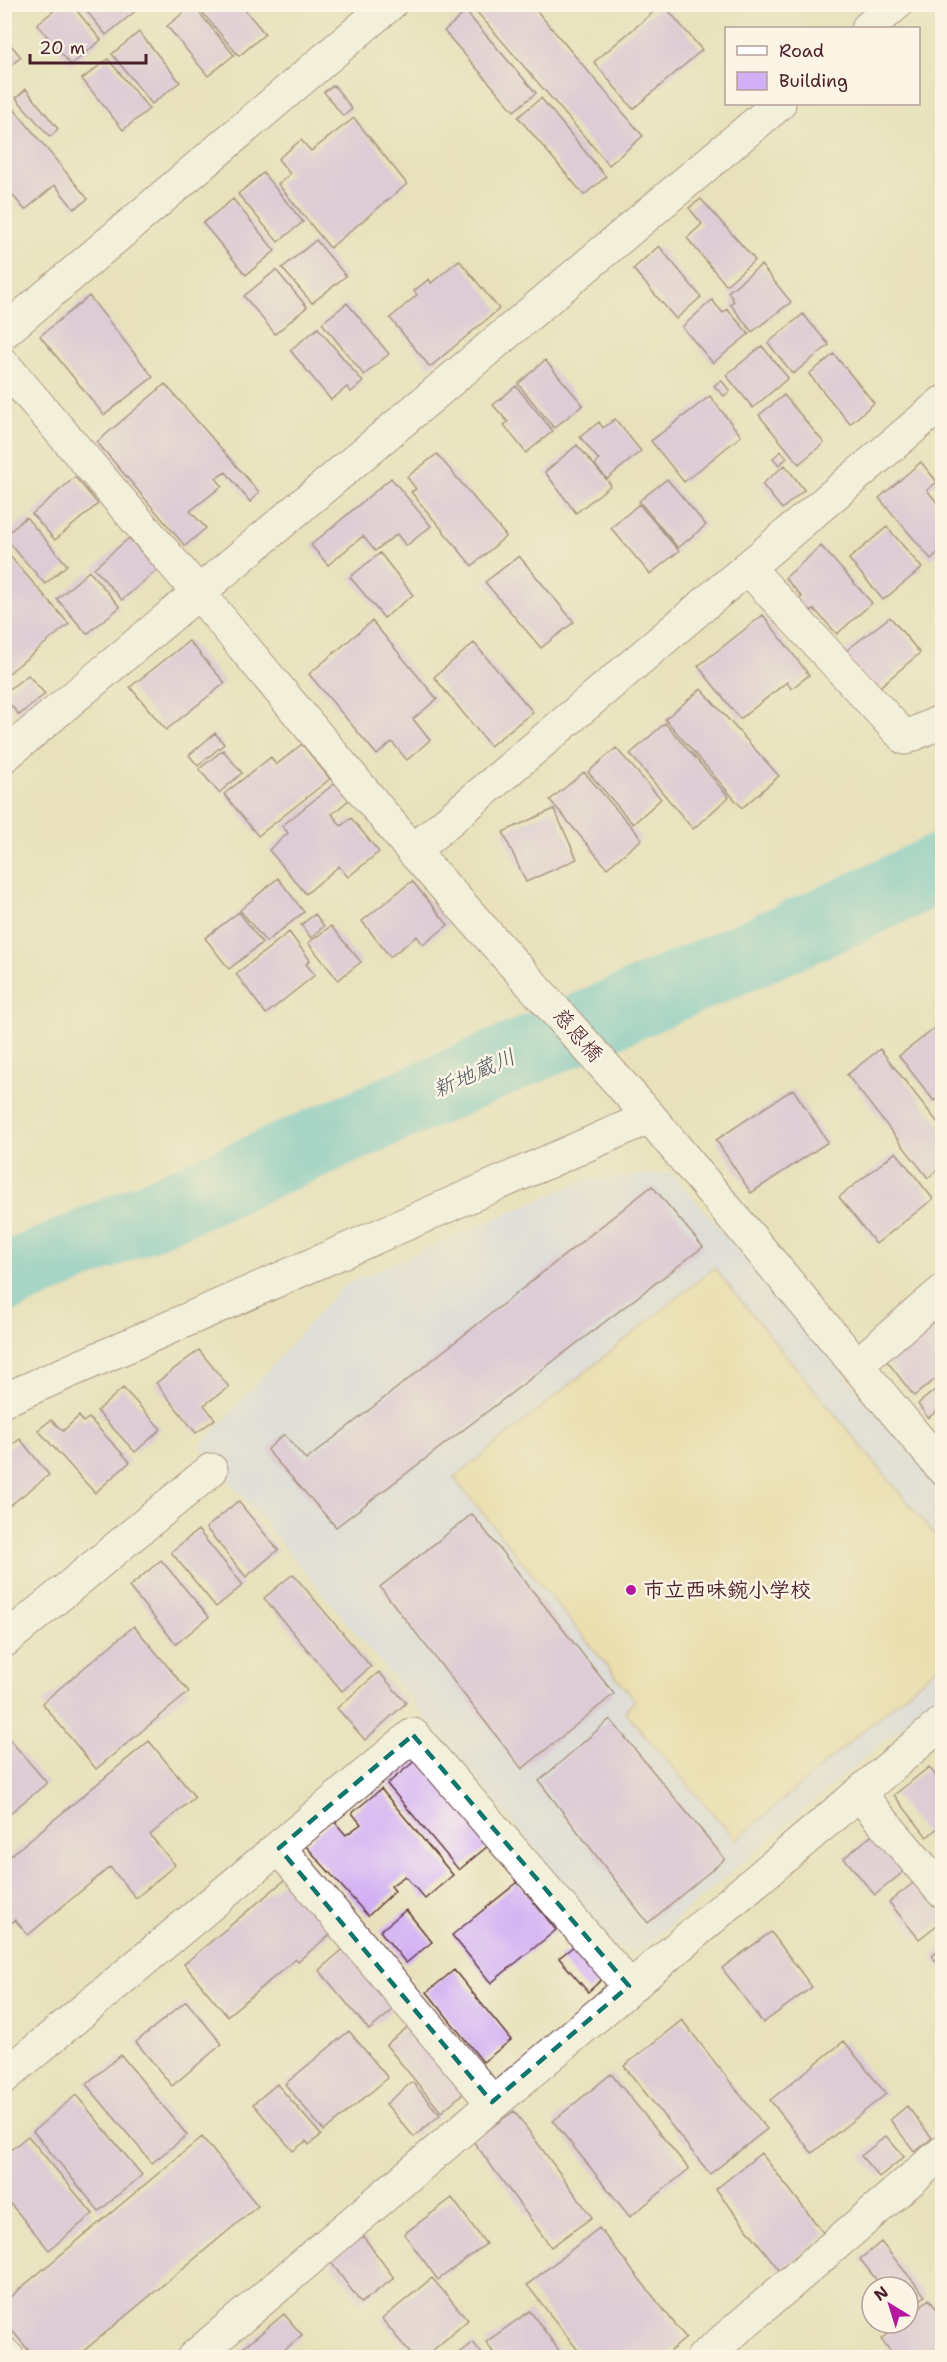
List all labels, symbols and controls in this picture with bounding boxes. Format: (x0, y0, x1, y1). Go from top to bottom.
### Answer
scale bar (30, 27, 146, 65)
legend (725, 27, 920, 105)
text: 20 m (39, 36, 85, 60)
text: Road (779, 39, 824, 63)
text: Building (779, 69, 848, 93)
street label: 慈恩橋 (547, 1002, 609, 1068)
water label: 新地蔵川 (428, 1042, 520, 1104)
place label: 市立西味鋺小学校 (643, 1576, 811, 1604)
marker: 市立西味鋺小学校 (624, 1583, 638, 1597)
north arrow (860, 2275, 920, 2335)
text: N (870, 2281, 893, 2306)

